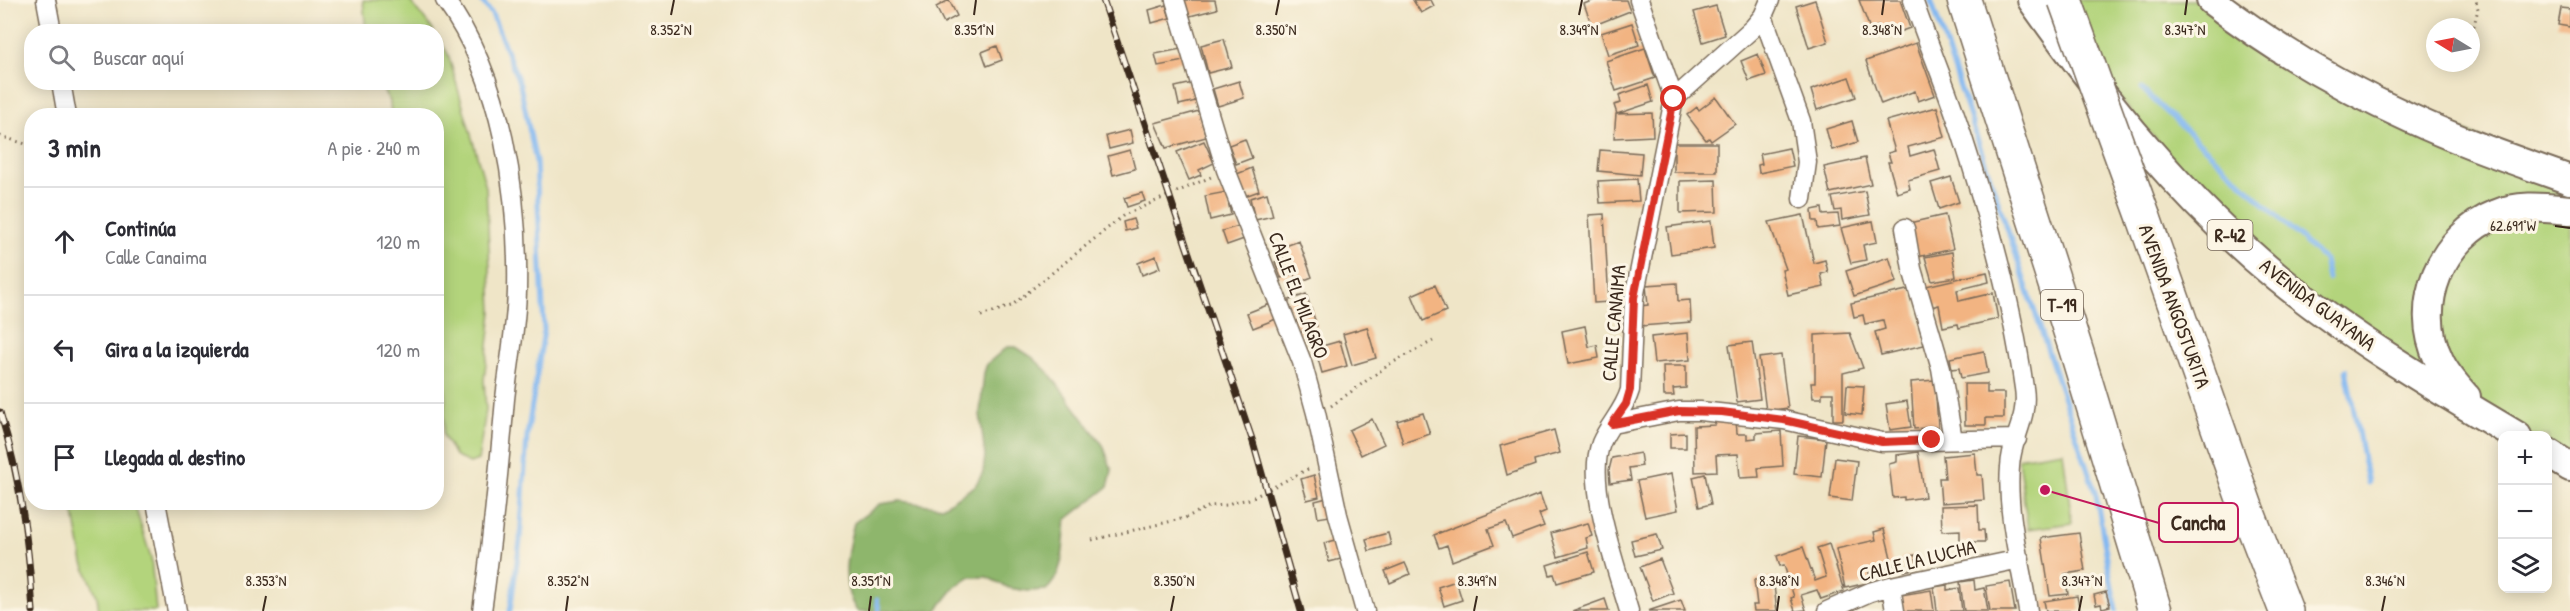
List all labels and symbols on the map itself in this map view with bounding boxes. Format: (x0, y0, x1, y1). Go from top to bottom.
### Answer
north arrow (2426, 18, 2480, 72)
text: 8.352°N (650, 19, 692, 40)
text: 8.351°N (954, 19, 994, 40)
text: 8.350°N (1256, 19, 1296, 40)
text: 8.349°N (1559, 19, 1599, 40)
text: 8.348°N (1862, 19, 1902, 40)
text: 8.347°N (2165, 19, 2205, 40)
route start (1660, 85, 1686, 111)
text: 62.691°W (2490, 215, 2537, 236)
street label: AVENIDA ANGOSTURITA (2133, 220, 2217, 392)
road number: R-42 (2208, 220, 2252, 250)
street label: CALLE EL MILAGRO (1262, 228, 1336, 362)
street label: AVENIDA GUAYANA (2255, 252, 2382, 357)
street label: CALLE CANAIMA (1594, 264, 1632, 382)
road number: T-19 (2041, 290, 2083, 320)
route end (1918, 426, 1944, 452)
callout: Cancha (2159, 503, 2238, 542)
text: Cancha (2171, 508, 2226, 537)
street label: CALLE LA LUCHA (1856, 532, 1978, 588)
text: 8.353°N (246, 570, 286, 591)
text: 8.352°N (547, 570, 589, 591)
text: 8.351°N (851, 570, 891, 591)
text: 8.350°N (1154, 570, 1194, 591)
text: 8.349°N (1457, 570, 1497, 591)
text: 8.348°N (1759, 570, 1799, 591)
text: 8.347°N (2062, 570, 2102, 591)
text: 8.346°N (2365, 570, 2405, 591)

